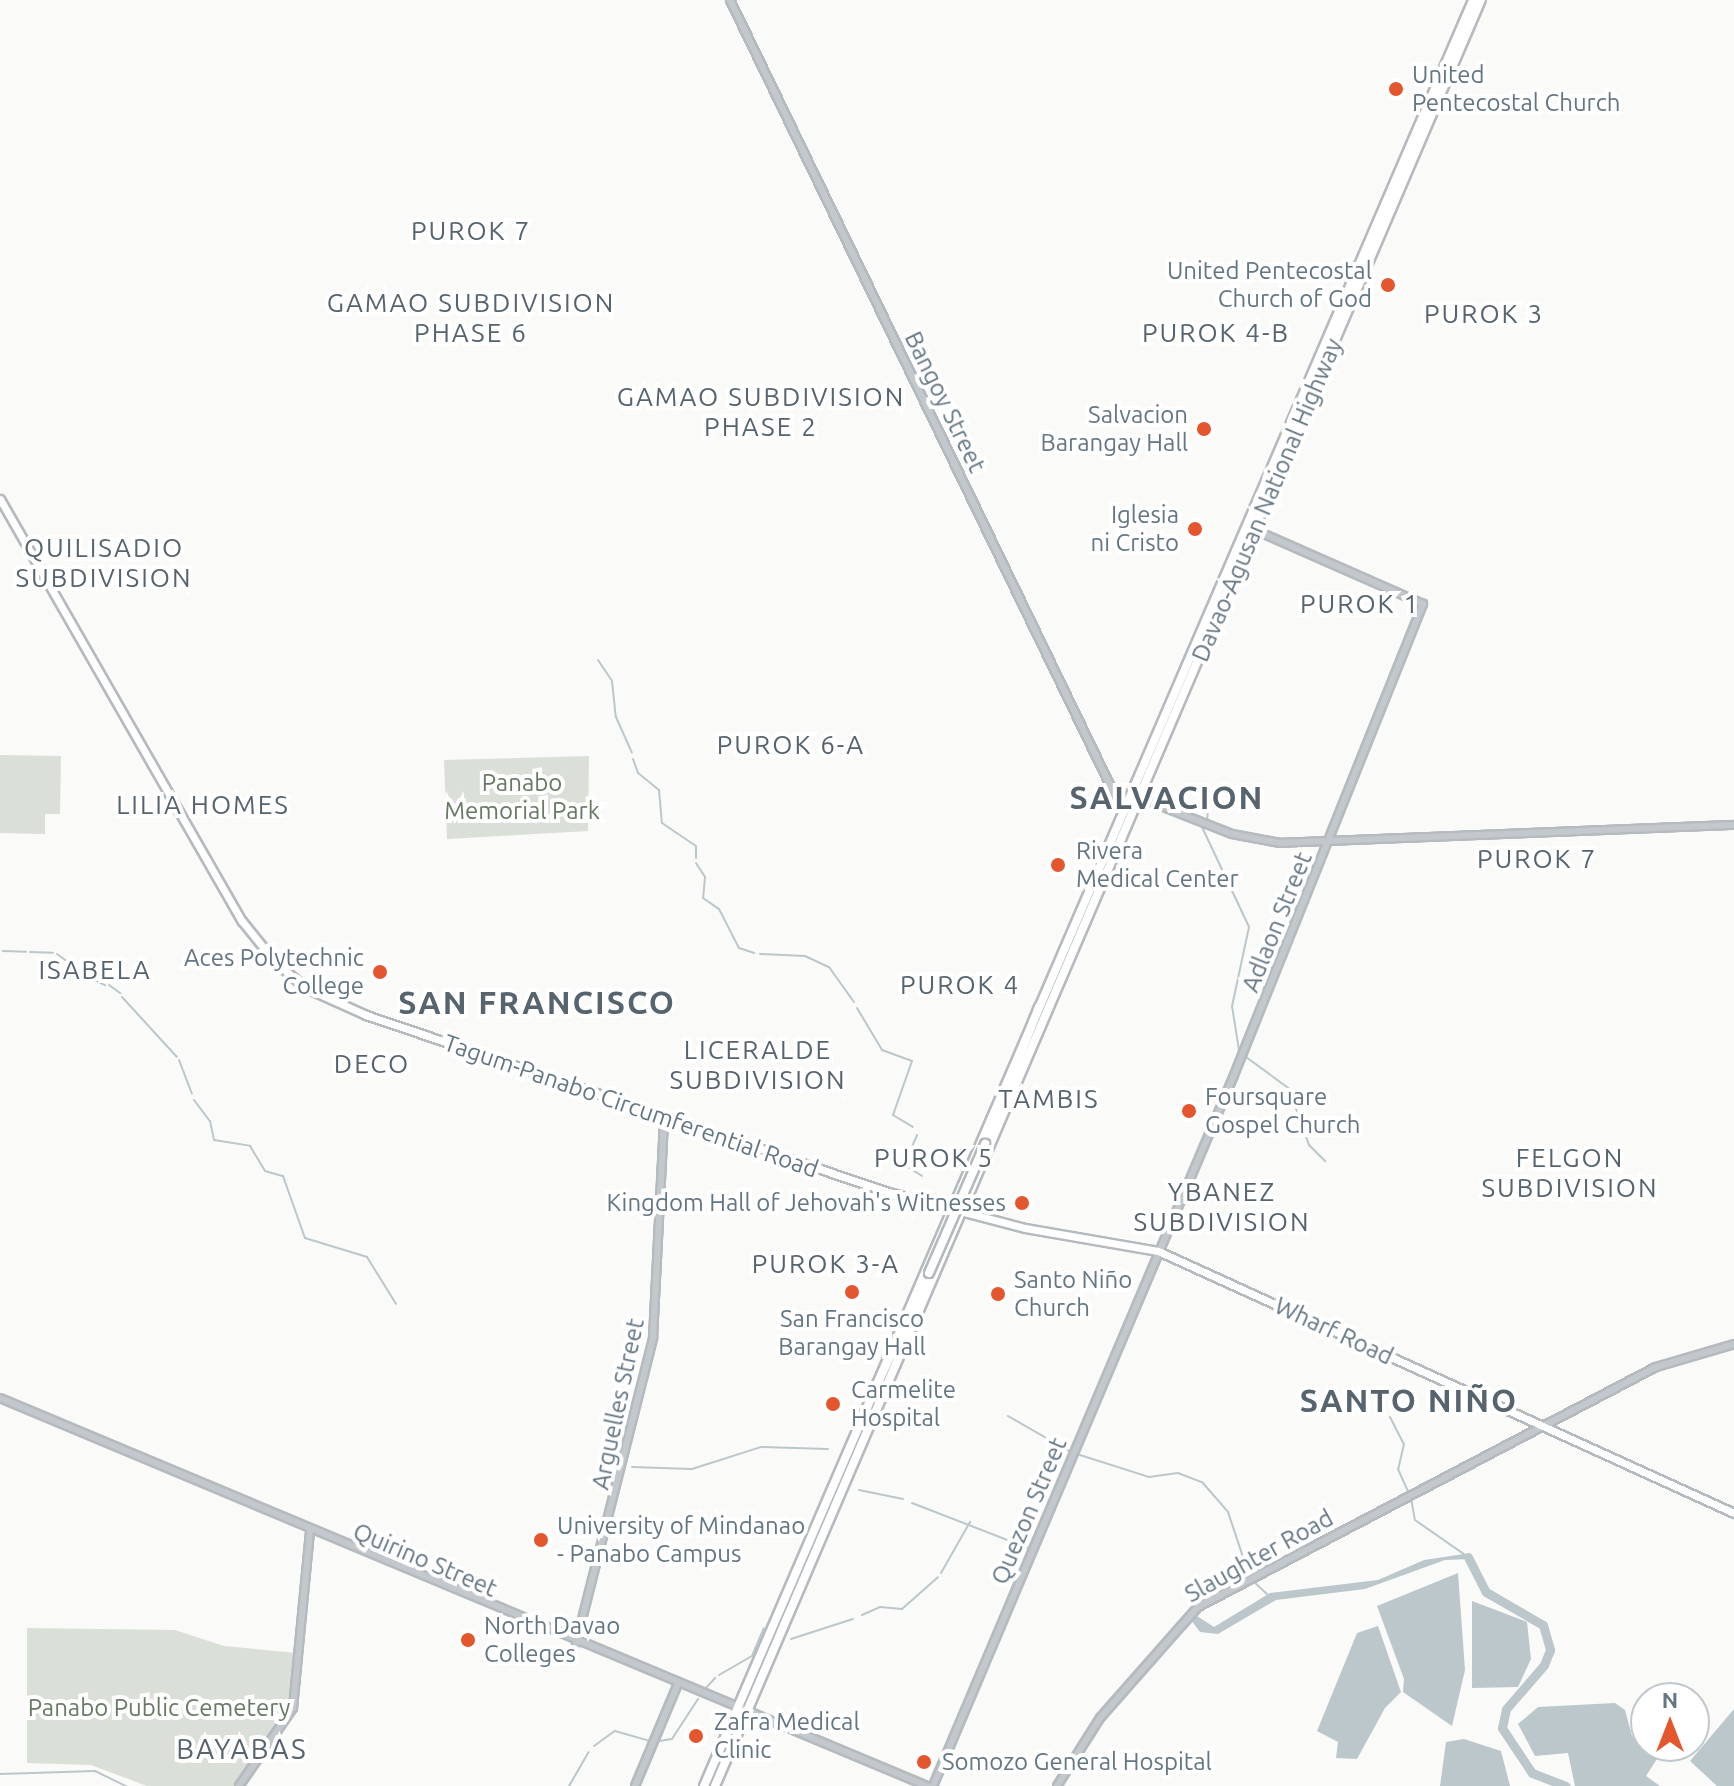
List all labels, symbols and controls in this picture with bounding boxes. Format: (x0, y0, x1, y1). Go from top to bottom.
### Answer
place label: United Pentecostal Church (1412, 61, 1621, 117)
marker: United Pentecostal Church (1387, 80, 1405, 98)
district label: PUROK 7 (411, 215, 531, 247)
place label: United Pentecostal Church of God (1167, 257, 1372, 313)
marker: United Pentecostal Church of God (1379, 276, 1397, 294)
district label: GAMAO SUBDIVISION PHASE 6 (327, 287, 615, 348)
district label: PUROK 3 (1424, 298, 1544, 330)
district label: PUROK 4-B (1142, 317, 1290, 349)
street label: Bangoy Street (898, 327, 992, 477)
street label: Davao-Agusan National Highway (1186, 334, 1348, 666)
district label: GAMAO SUBDIVISION PHASE 2 (617, 381, 905, 442)
place label: Salvacion Barangay Hall (1040, 401, 1188, 457)
marker: Salvacion Barangay Hall (1195, 420, 1213, 438)
place label: Iglesia ni Cristo (1090, 501, 1179, 557)
marker: Iglesia ni Cristo (1186, 520, 1204, 538)
district label: QUILISADIO SUBDIVISION (15, 532, 193, 594)
district label: PUROK 1 (1300, 588, 1420, 620)
district label: PUROK 6-A (717, 729, 865, 761)
park label: Panabo Memorial Park (444, 769, 600, 825)
district label: SALVACION (1070, 778, 1264, 816)
district label: LILIA HOMES (116, 789, 290, 821)
place label: Rivera Medical Center (1076, 837, 1239, 893)
district label: PUROK 7 (1477, 843, 1597, 875)
street label: Adlaon Street (1236, 848, 1318, 996)
marker: Rivera Medical Center (1047, 854, 1069, 876)
place label: Aces Polytechnic College (184, 944, 364, 1000)
district label: ISABELA (38, 954, 152, 986)
marker: Aces Polytechnic College (371, 963, 389, 981)
district label: PUROK 4 (900, 969, 1020, 1001)
district label: SAN FRANCISCO (398, 983, 676, 1021)
street label: Tagum-Panabo Circumferential Road (440, 1028, 822, 1184)
district label: LICERALDE SUBDIVISION (669, 1034, 847, 1096)
district label: DECO (334, 1048, 410, 1080)
district label: TAMBIS (998, 1083, 1100, 1115)
place label: Foursquare Gospel Church (1205, 1083, 1360, 1139)
marker: Foursquare Gospel Church (1180, 1102, 1198, 1120)
district label: PUROK 5 (874, 1142, 994, 1174)
district label: FELGON SUBDIVISION (1481, 1142, 1659, 1204)
district label: YBANEZ SUBDIVISION (1133, 1176, 1311, 1238)
place label: Kingdom Hall of Jehovah's Witnesses (606, 1189, 1006, 1217)
marker: Kingdom Hall of Jehovah's Witnesses (1013, 1194, 1031, 1212)
district label: PUROK 3-A (752, 1248, 900, 1280)
place label: Santo Niño Church (1014, 1266, 1132, 1322)
marker: San Francisco Barangay Hall (843, 1283, 861, 1301)
marker: Santo Niño Church (989, 1285, 1007, 1303)
street label: Wharf Road (1270, 1291, 1398, 1371)
place label: San Francisco Barangay Hall (778, 1305, 926, 1361)
street label: Arguelles Street (586, 1316, 650, 1492)
place label: Carmelite Hospital (851, 1376, 956, 1432)
district label: SANTO NIÑO (1300, 1381, 1518, 1419)
marker: Carmelite Hospital (822, 1393, 844, 1415)
street label: Quezon Street (985, 1433, 1073, 1589)
street label: Slaughter Road (1180, 1503, 1338, 1609)
place label: University of Mindanao - Panabo Campus (557, 1512, 805, 1568)
street label: Quirino Street (349, 1517, 501, 1603)
marker: University of Mindanao - Panabo Campus (532, 1531, 550, 1549)
place label: North Davao Colleges (484, 1612, 620, 1668)
marker: North Davao Colleges (459, 1631, 477, 1649)
north arrow (1630, 1682, 1710, 1762)
text: N (1662, 1687, 1678, 1712)
park label: Panabo Public Cemetery (28, 1694, 290, 1722)
place label: Zafra Medical Clinic (714, 1708, 860, 1764)
marker: Zafra Medical Clinic (685, 1725, 707, 1747)
district label: BAYABAS (176, 1732, 308, 1766)
place label: Somozo General Hospital (942, 1748, 1212, 1776)
marker: Somozo General Hospital (913, 1751, 935, 1773)

